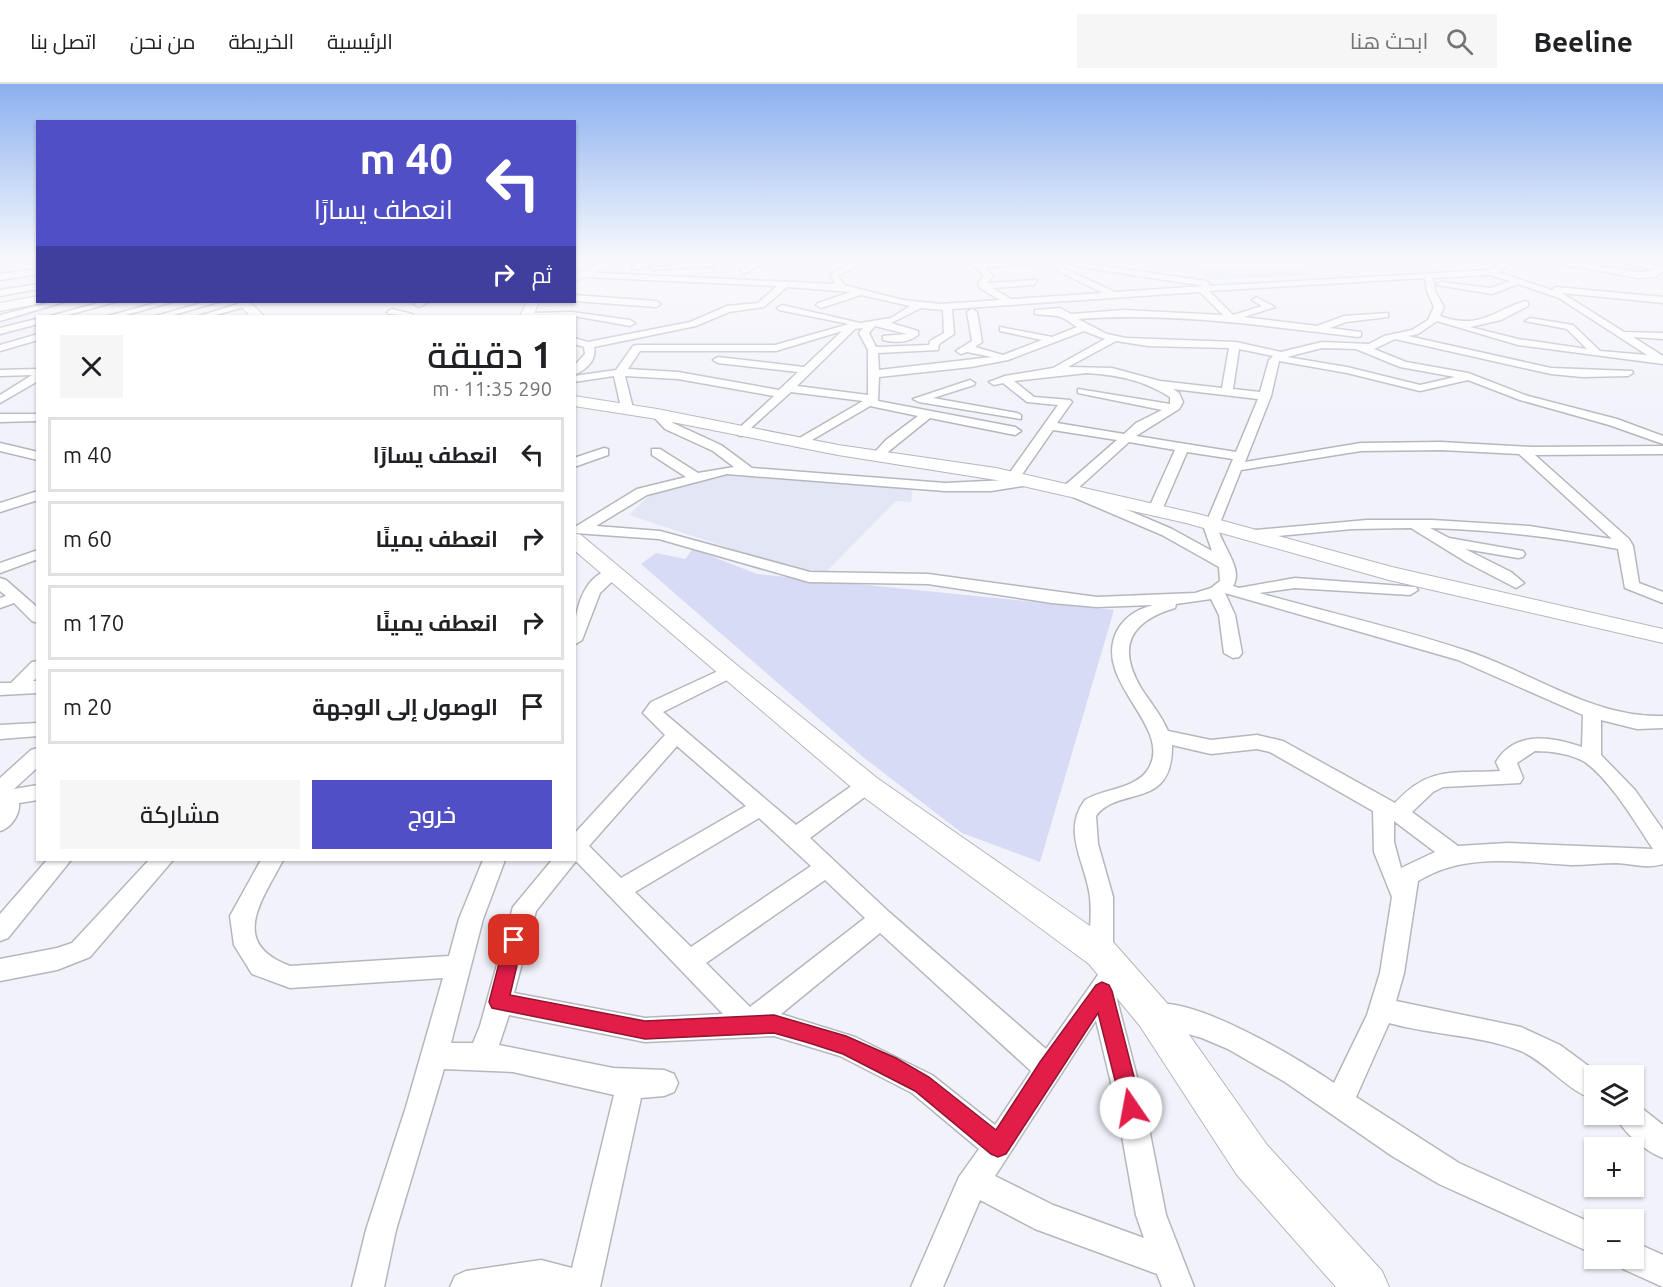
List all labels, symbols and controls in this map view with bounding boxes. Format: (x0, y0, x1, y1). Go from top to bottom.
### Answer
search box (1077, 14, 1497, 68)
icon: search (1443, 25, 1476, 58)
text: Beeline (1533, 26, 1633, 57)
text: ابحث هنا (1350, 28, 1428, 53)
text: اتصل بنا (30, 29, 97, 53)
text: من نحن (130, 29, 196, 53)
text: الخريطة (229, 29, 294, 53)
text: الرئيسية (327, 29, 393, 53)
text: 40 m (359, 135, 453, 182)
icon: left (474, 144, 552, 222)
text: انعطف يسارًا (314, 194, 453, 224)
icon: right (487, 258, 520, 291)
text: ثم (532, 262, 552, 287)
text: 1 دقيقة (427, 334, 552, 375)
button: close (60, 335, 123, 398)
text: 290 m · 11:35 (432, 377, 552, 400)
icon: left (516, 438, 549, 471)
text: 40 m (63, 442, 112, 467)
text: انعطف يسارًا (373, 442, 498, 467)
icon: right (516, 522, 549, 555)
text: 60 m (63, 526, 112, 551)
text: انعطف يمينًا (376, 526, 498, 551)
icon: right (516, 606, 549, 639)
text: 170 m (63, 610, 124, 635)
text: انعطف يمينًا (376, 610, 498, 635)
icon: arrive (516, 690, 549, 723)
text: 20 m (63, 694, 112, 719)
text: الوصول إلى الوجهة (312, 694, 498, 719)
button: مشاركة (60, 780, 300, 849)
button: خروج (312, 780, 552, 849)
pin (488, 914, 539, 965)
icon: arrive (497, 923, 530, 956)
map controls (1584, 1065, 1644, 1269)
button: layers (1584, 1065, 1644, 1125)
position arrow (1099, 1076, 1163, 1140)
button: + (1584, 1137, 1644, 1197)
button: − (1584, 1209, 1644, 1269)

